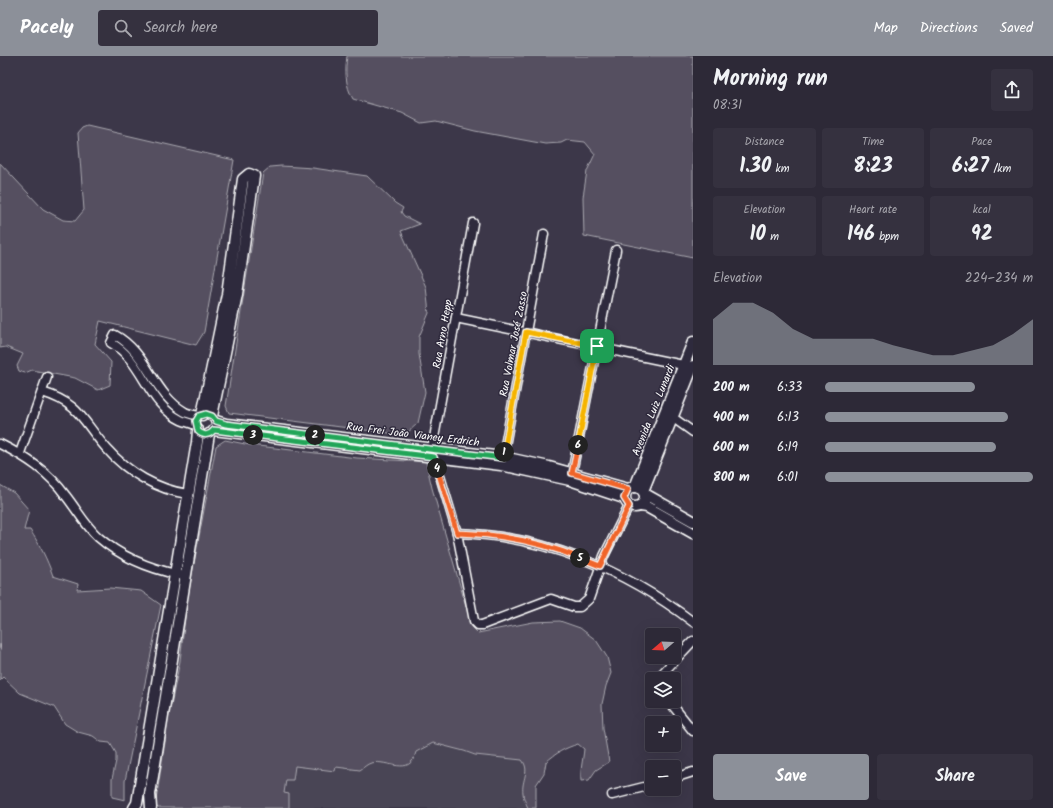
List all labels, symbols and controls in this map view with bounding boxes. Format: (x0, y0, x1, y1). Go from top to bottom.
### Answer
search box (98, 10, 378, 46)
text: Pacely (20, 13, 74, 43)
text: Search here (144, 16, 218, 40)
icon: search (112, 17, 134, 39)
text: Map (873, 17, 898, 39)
text: Directions (920, 17, 978, 39)
text: Saved (1000, 17, 1033, 39)
text: Morning run (713, 62, 828, 97)
button: share (991, 69, 1033, 111)
text: 08:31 (713, 95, 742, 116)
text: Distance (745, 133, 784, 151)
text: Time (862, 133, 884, 151)
text: Pace (971, 133, 992, 151)
text: 1.30 (739, 151, 771, 183)
text: 8:23 (853, 151, 893, 183)
text: 6:27 (952, 151, 989, 183)
text: km (771, 160, 789, 178)
text: /km (989, 160, 1011, 178)
text: Elevation (744, 201, 785, 219)
text: Heart rate (849, 201, 897, 219)
text: kcal (973, 201, 991, 219)
text: 10 (750, 219, 766, 251)
text: 146 (847, 219, 875, 251)
text: 92 (971, 219, 993, 251)
text: m (766, 228, 779, 246)
text: bpm (875, 228, 899, 246)
text: Elevation (713, 268, 762, 289)
text: 224–234 m (965, 268, 1033, 289)
street label: Rua Volmar José Zasso (495, 290, 533, 399)
street label: Rua Arno Hepp (428, 298, 458, 370)
pin (580, 329, 614, 363)
icon: arrive (586, 335, 608, 357)
street label: Avenida Luiz Lunardi (627, 362, 681, 459)
text: 200 m (713, 377, 750, 398)
text: 6:33 (777, 377, 802, 398)
text: 400 m (713, 407, 749, 428)
text: 6:13 (777, 407, 799, 428)
street label: Rua Frei João Vianey Erdrich (345, 418, 481, 452)
pin: 3 (243, 425, 263, 445)
pin: 2 (305, 425, 325, 445)
text: 3 (250, 426, 256, 444)
text: 2 (312, 426, 318, 444)
pin: 6 (568, 435, 588, 455)
text: 6 (575, 436, 581, 454)
text: 600 m (713, 437, 749, 458)
text: 6:19 (777, 437, 798, 458)
pin: 1 (494, 442, 514, 462)
text: 1 (502, 443, 506, 461)
pin: 4 (427, 458, 447, 478)
text: 4 (434, 459, 440, 477)
text: 800 m (713, 467, 750, 488)
text: 6:01 (777, 467, 798, 488)
pin: 5 (570, 548, 590, 568)
text: 5 (577, 549, 583, 567)
north arrow (645, 628, 681, 664)
map controls (645, 628, 681, 796)
button: layers (645, 672, 681, 708)
button: + (645, 716, 681, 752)
button: Save (713, 754, 869, 800)
button: Share (877, 754, 1033, 800)
button: − (645, 760, 681, 796)

